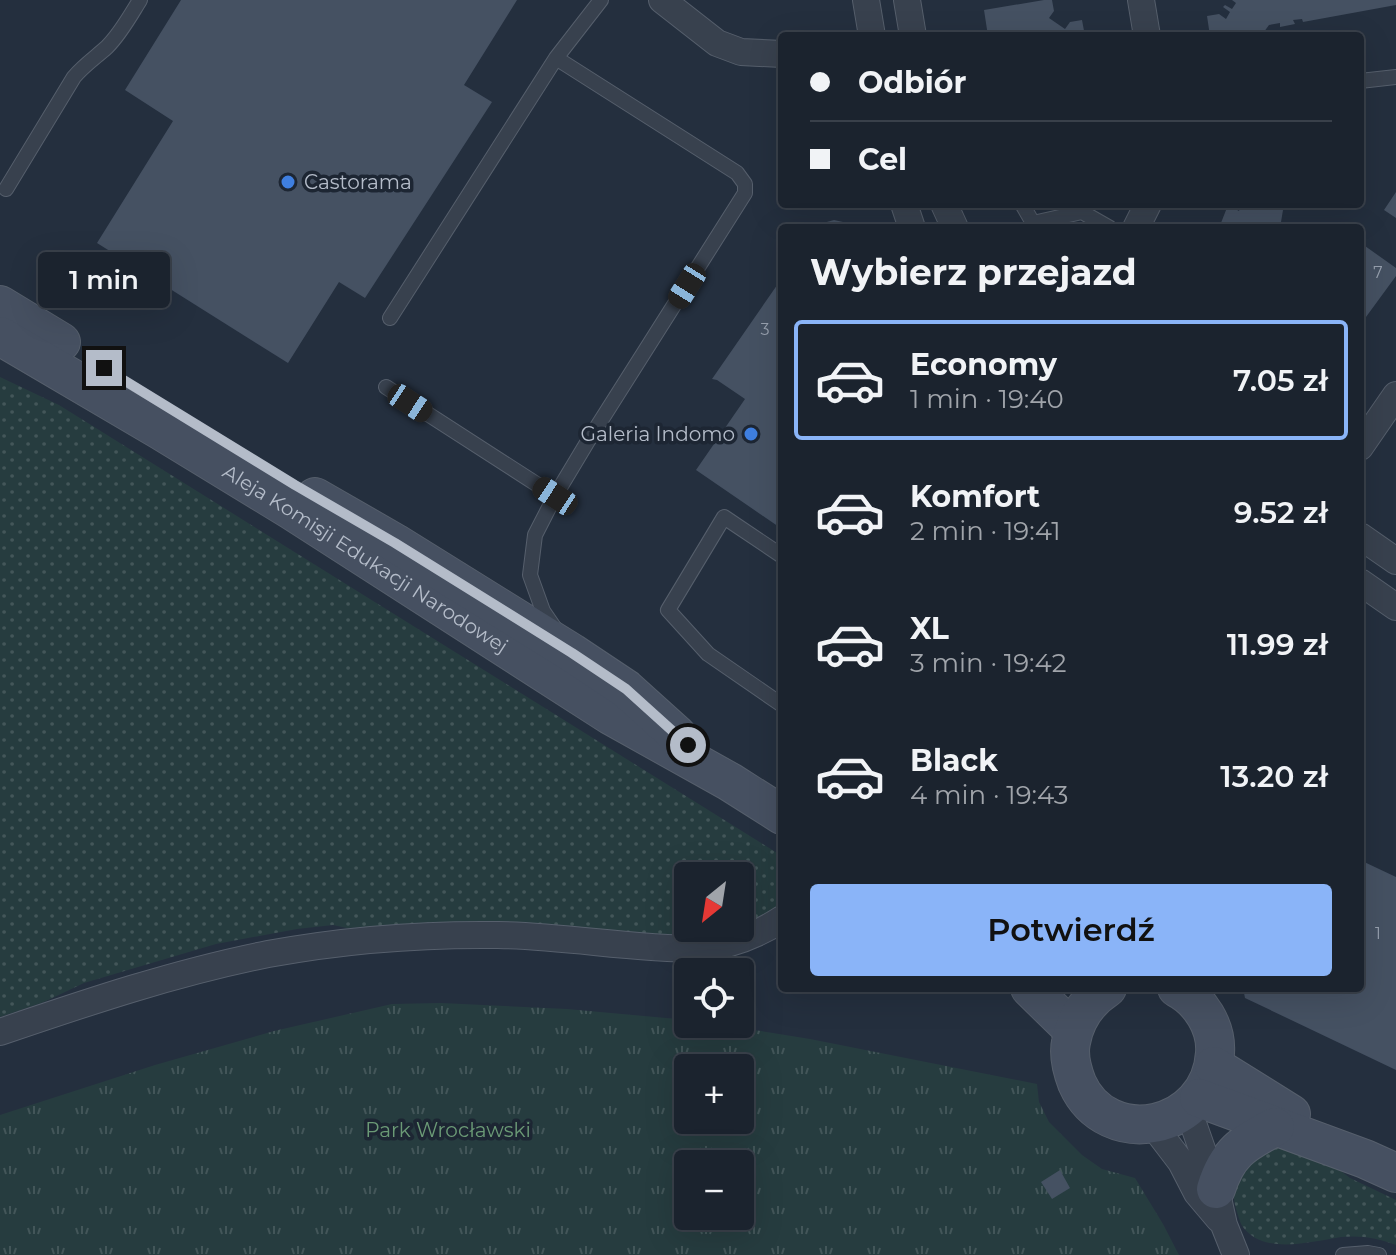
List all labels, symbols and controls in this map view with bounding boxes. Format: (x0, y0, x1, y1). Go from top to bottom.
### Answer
text: Odbiór (858, 64, 966, 101)
text: Cel (858, 141, 907, 178)
place label: Castorama (304, 170, 412, 194)
marker: Castorama (279, 173, 297, 191)
text: Wybierz przejazd (810, 250, 1137, 294)
callout: 1 min (38, 252, 170, 308)
car (664, 259, 710, 313)
house number: 7 (1373, 263, 1383, 282)
text: 1 min (69, 264, 139, 296)
house number: 3 (760, 320, 770, 339)
icon: car (814, 344, 886, 416)
text: Economy (910, 346, 1057, 383)
route end (86, 350, 122, 386)
text: 7.05 zł (1233, 362, 1328, 399)
car (383, 380, 437, 426)
text: 1 min · 19:40 (910, 383, 1064, 415)
place label: Galeria Indomo (581, 422, 735, 446)
marker: Galeria Indomo (742, 425, 760, 443)
street label: Aleja Komisji Edukacji Narodowej (218, 459, 512, 658)
car (528, 473, 582, 519)
icon: car (814, 476, 886, 548)
text: Komfort (910, 478, 1040, 515)
text: 9.52 zł (1234, 494, 1328, 531)
text: 2 min · 19:41 (910, 515, 1061, 547)
icon: car (814, 608, 886, 680)
text: XL (910, 610, 949, 647)
text: 11.99 zł (1227, 626, 1328, 663)
text: 3 min · 19:42 (910, 647, 1066, 679)
route start (670, 727, 706, 763)
icon: car (814, 740, 886, 812)
text: Black (910, 742, 998, 779)
text: 13.20 zł (1220, 758, 1328, 795)
text: 4 min · 19:43 (910, 779, 1069, 811)
north arrow (674, 862, 754, 942)
map controls (674, 862, 754, 1230)
button: Potwierdź (810, 884, 1332, 976)
house number: 1 (1375, 924, 1381, 943)
button: locate (674, 958, 754, 1038)
button: + (674, 1054, 754, 1134)
park label: Park Wrocławski (365, 1118, 531, 1142)
button: − (674, 1150, 754, 1230)

